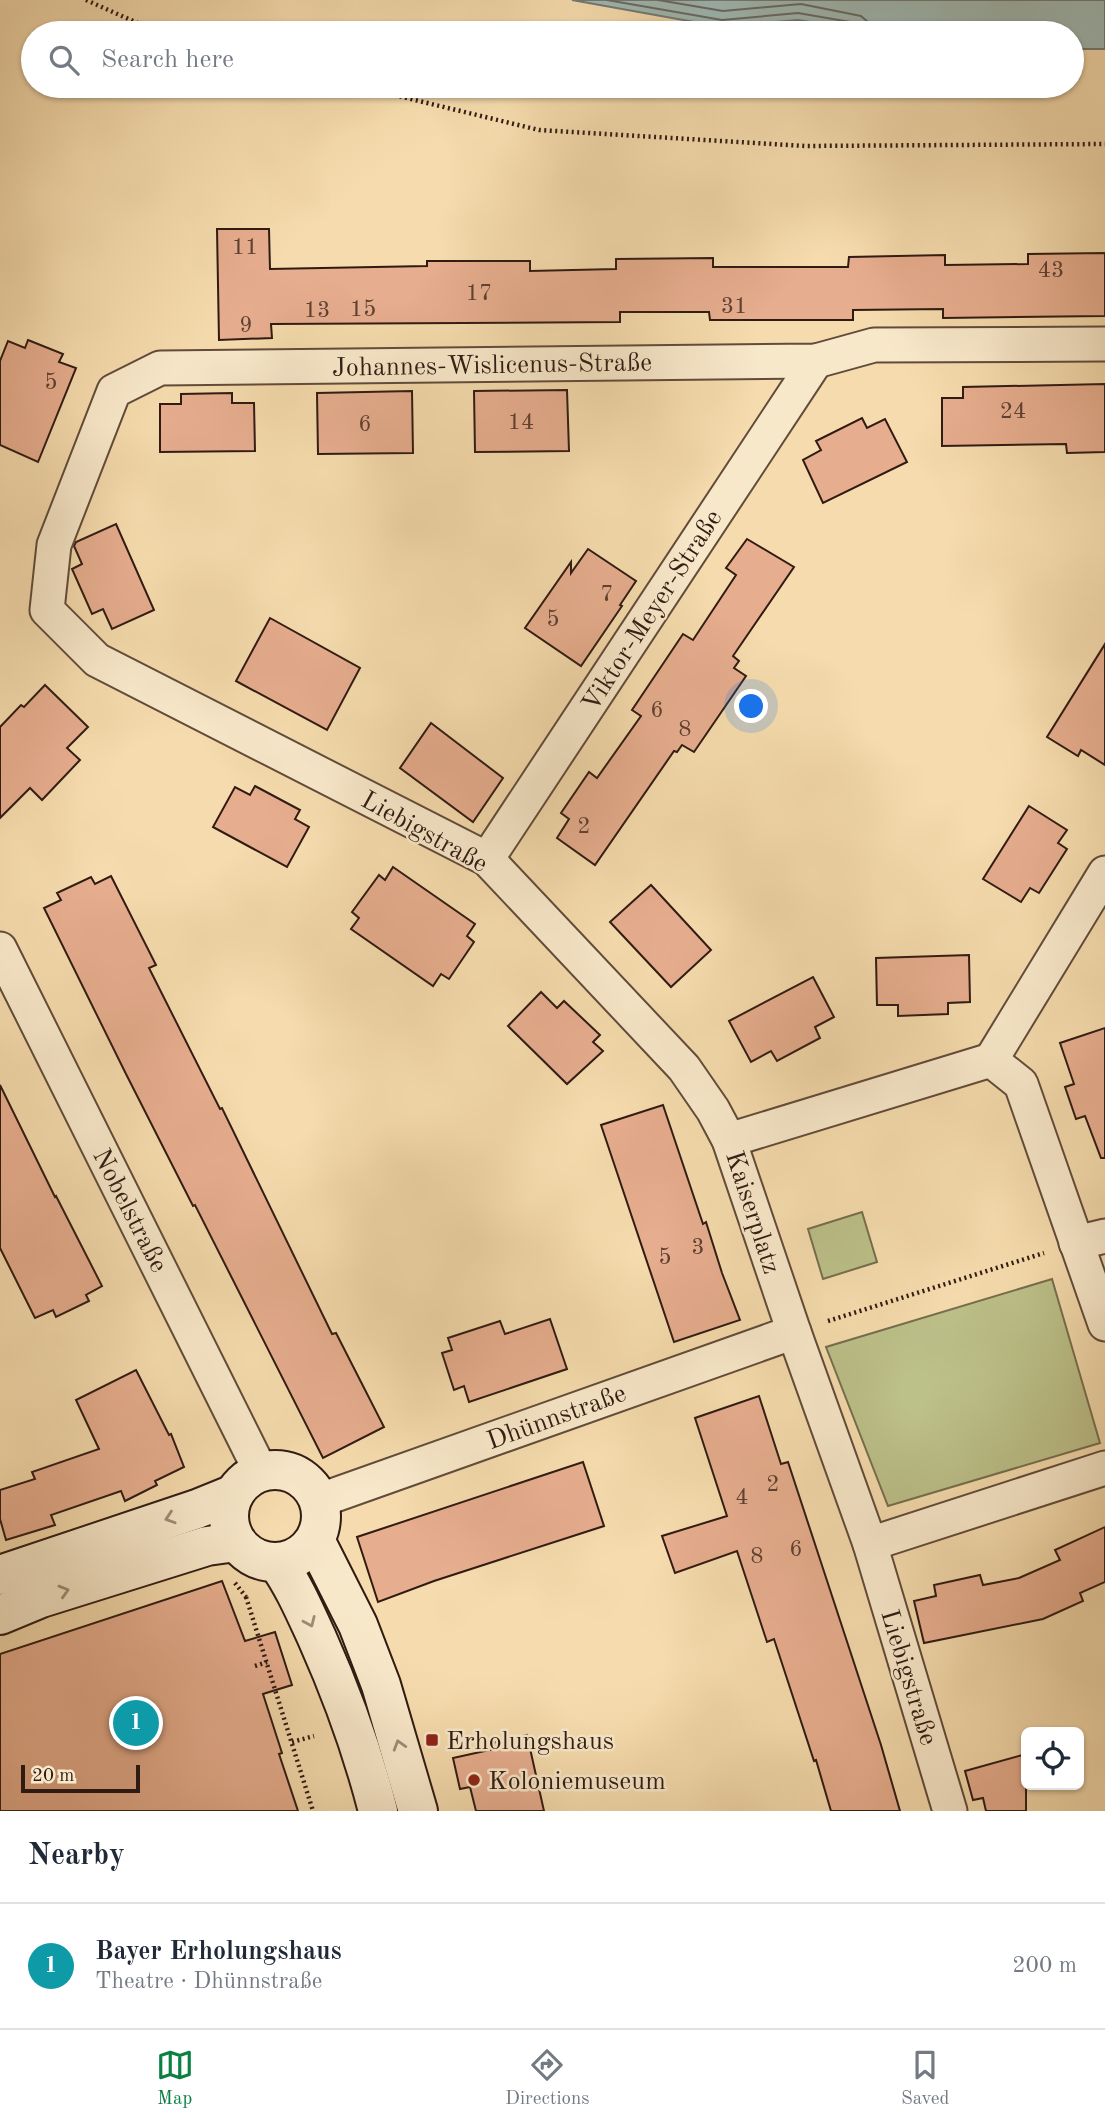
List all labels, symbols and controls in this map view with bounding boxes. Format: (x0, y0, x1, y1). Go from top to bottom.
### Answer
search box (21, 21, 1084, 98)
icon: search (45, 41, 83, 79)
text: Search here (101, 47, 234, 73)
house number: 11 (232, 236, 258, 259)
house number: 43 (1038, 259, 1064, 282)
house number: 17 (466, 282, 492, 305)
house number: 31 (721, 295, 747, 318)
house number: 15 (350, 298, 376, 321)
house number: 13 (304, 299, 330, 322)
house number: 9 (239, 314, 253, 337)
street label: Johannes-Wislicenus-Straße (332, 350, 652, 382)
house number: 5 (44, 371, 58, 394)
house number: 24 (1000, 400, 1026, 423)
house number: 14 (508, 411, 534, 434)
house number: 6 (358, 413, 372, 436)
street label: Viktor-Meyer-Straße (578, 506, 727, 717)
house number: 7 (600, 583, 614, 606)
house number: 5 (546, 608, 560, 631)
your location (734, 689, 768, 723)
house number: 6 (650, 699, 664, 722)
house number: 8 (678, 718, 692, 741)
street label: Liebigstraße (356, 787, 492, 878)
house number: 2 (577, 815, 591, 838)
street label: Nobelstraße (87, 1145, 171, 1277)
street label: Kaiserplatz (720, 1148, 784, 1277)
house number: 3 (691, 1236, 705, 1259)
house number: 5 (658, 1246, 672, 1269)
street label: Dhünnstraße (484, 1381, 630, 1455)
house number: 2 (766, 1473, 780, 1496)
house number: 4 (735, 1486, 749, 1509)
one-way arrow (164, 1510, 176, 1524)
house number: 6 (789, 1538, 803, 1561)
house number: 8 (750, 1545, 764, 1568)
one-way arrow (57, 1585, 69, 1599)
street label: Liebigstraße (875, 1607, 941, 1748)
one-way arrow (302, 1615, 316, 1627)
pin: 1 (113, 1697, 159, 1749)
map controls (1021, 1727, 1084, 1790)
button: locate (1021, 1727, 1084, 1790)
place label: Erholungshaus (446, 1729, 614, 1755)
marker: Erholungshaus (424, 1732, 440, 1748)
one-way arrow (393, 1740, 408, 1752)
scale bar (21, 1762, 140, 1794)
text: 20 m (32, 1767, 74, 1786)
place label: Koloniemuseum (488, 1769, 666, 1795)
marker: Koloniemuseum (466, 1772, 482, 1788)
text: Nearby (28, 1841, 125, 1871)
text: Bayer Erholungshaus (95, 1939, 342, 1965)
text: 1 (44, 1954, 58, 1977)
text: 200 m (1012, 1954, 1077, 1977)
text: Theatre · Dhünnstraße (95, 1970, 322, 1993)
tab: Map (156, 2046, 194, 2111)
tab: Directions (505, 2046, 590, 2111)
tab: Saved (901, 2046, 949, 2111)

